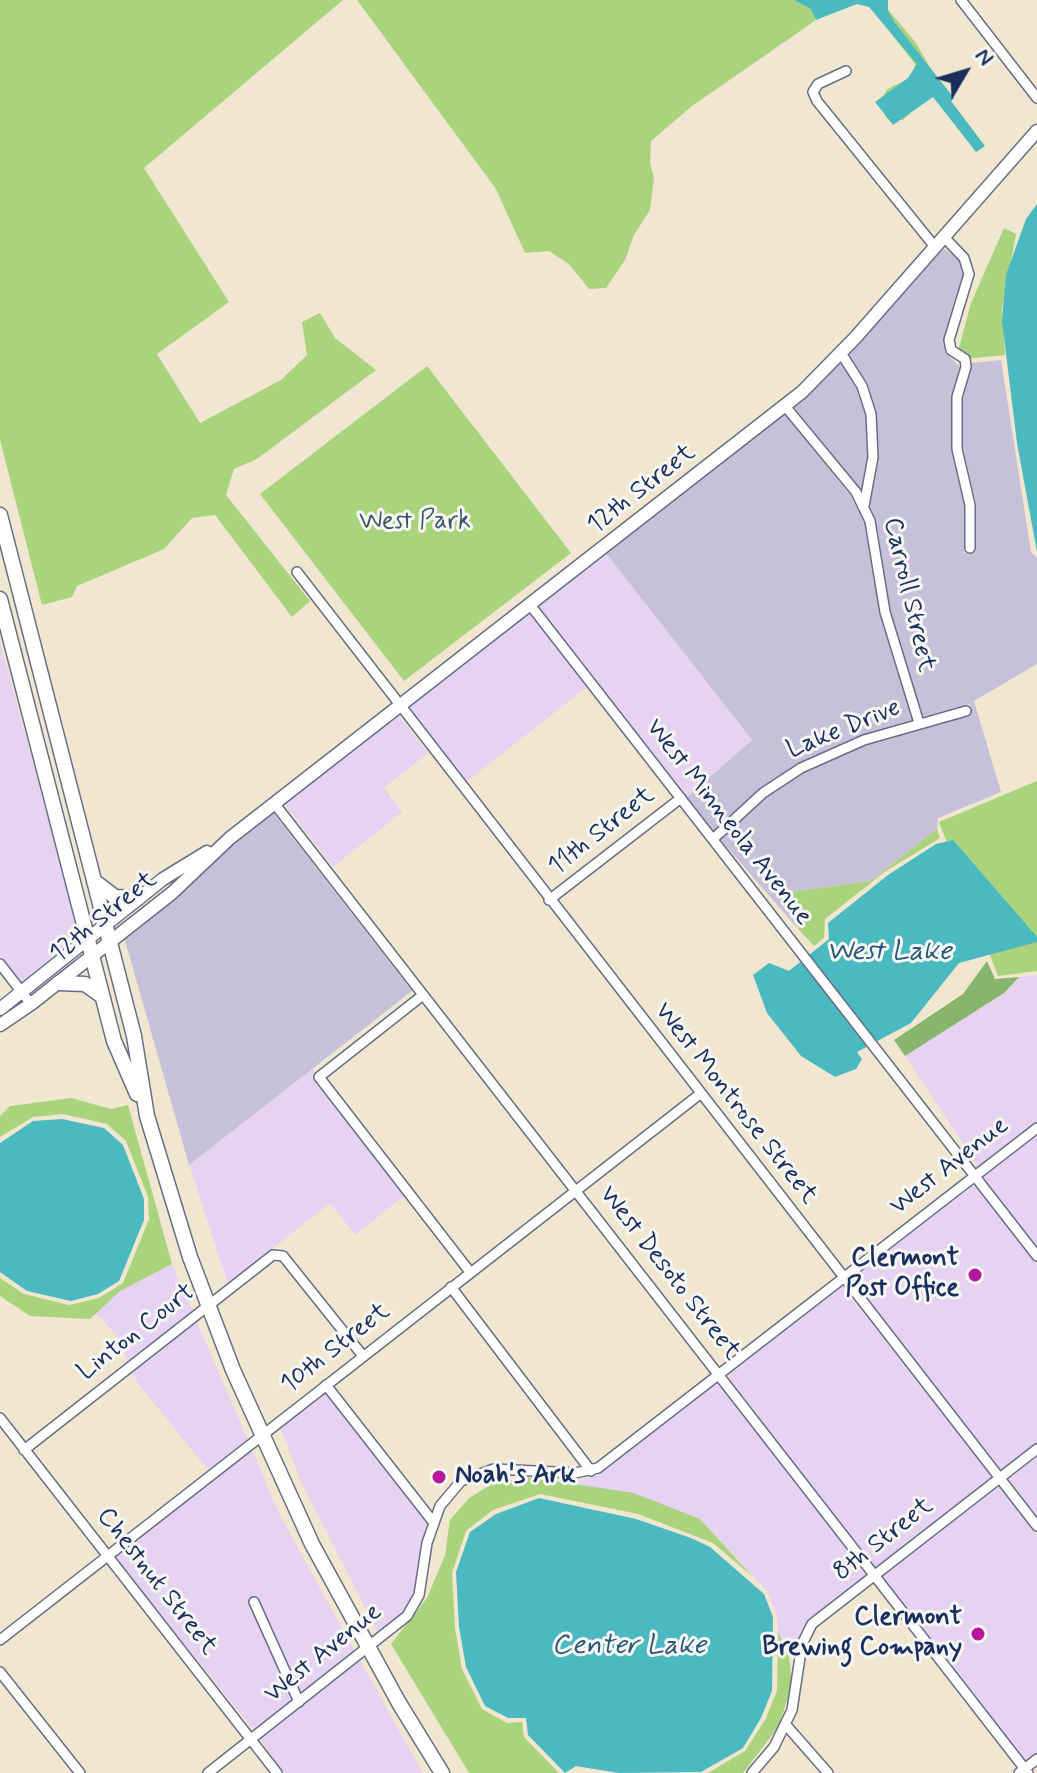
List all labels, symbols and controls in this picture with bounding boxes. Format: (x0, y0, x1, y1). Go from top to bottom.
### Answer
north arrow (925, 32, 1005, 112)
text: N (968, 43, 999, 72)
street label: 12th Street (582, 438, 702, 542)
park label: West Park (359, 507, 471, 539)
street label: Carroll Street (875, 515, 941, 675)
street label: Lake Drive (783, 693, 905, 767)
street label: West Minneola Avenue (638, 714, 818, 932)
street label: 11th Street (543, 781, 661, 883)
street label: 12th Street (44, 865, 164, 971)
water label: West Lake (826, 936, 952, 970)
street label: West Montrose Street (647, 997, 823, 1211)
street label: West Avenue (885, 1111, 1015, 1223)
street label: West Desoto Street (591, 1181, 747, 1367)
place label: Clermont Post Office (846, 1244, 959, 1306)
marker: Clermont Post Office (966, 1266, 984, 1284)
street label: Linton Court (72, 1277, 202, 1389)
street label: 10th Street (275, 1297, 397, 1401)
place label: Noah's Ark (455, 1461, 576, 1493)
marker: Noah's Ark (430, 1468, 448, 1486)
street label: 8th Street (828, 1491, 940, 1589)
street label: Chestnut Street (89, 1502, 223, 1662)
street label: West Avenue (259, 1597, 389, 1711)
place label: Clermont Brewing Company (762, 1603, 962, 1664)
marker: Clermont Brewing Company (969, 1625, 987, 1643)
water label: Center Lake (552, 1630, 706, 1664)

